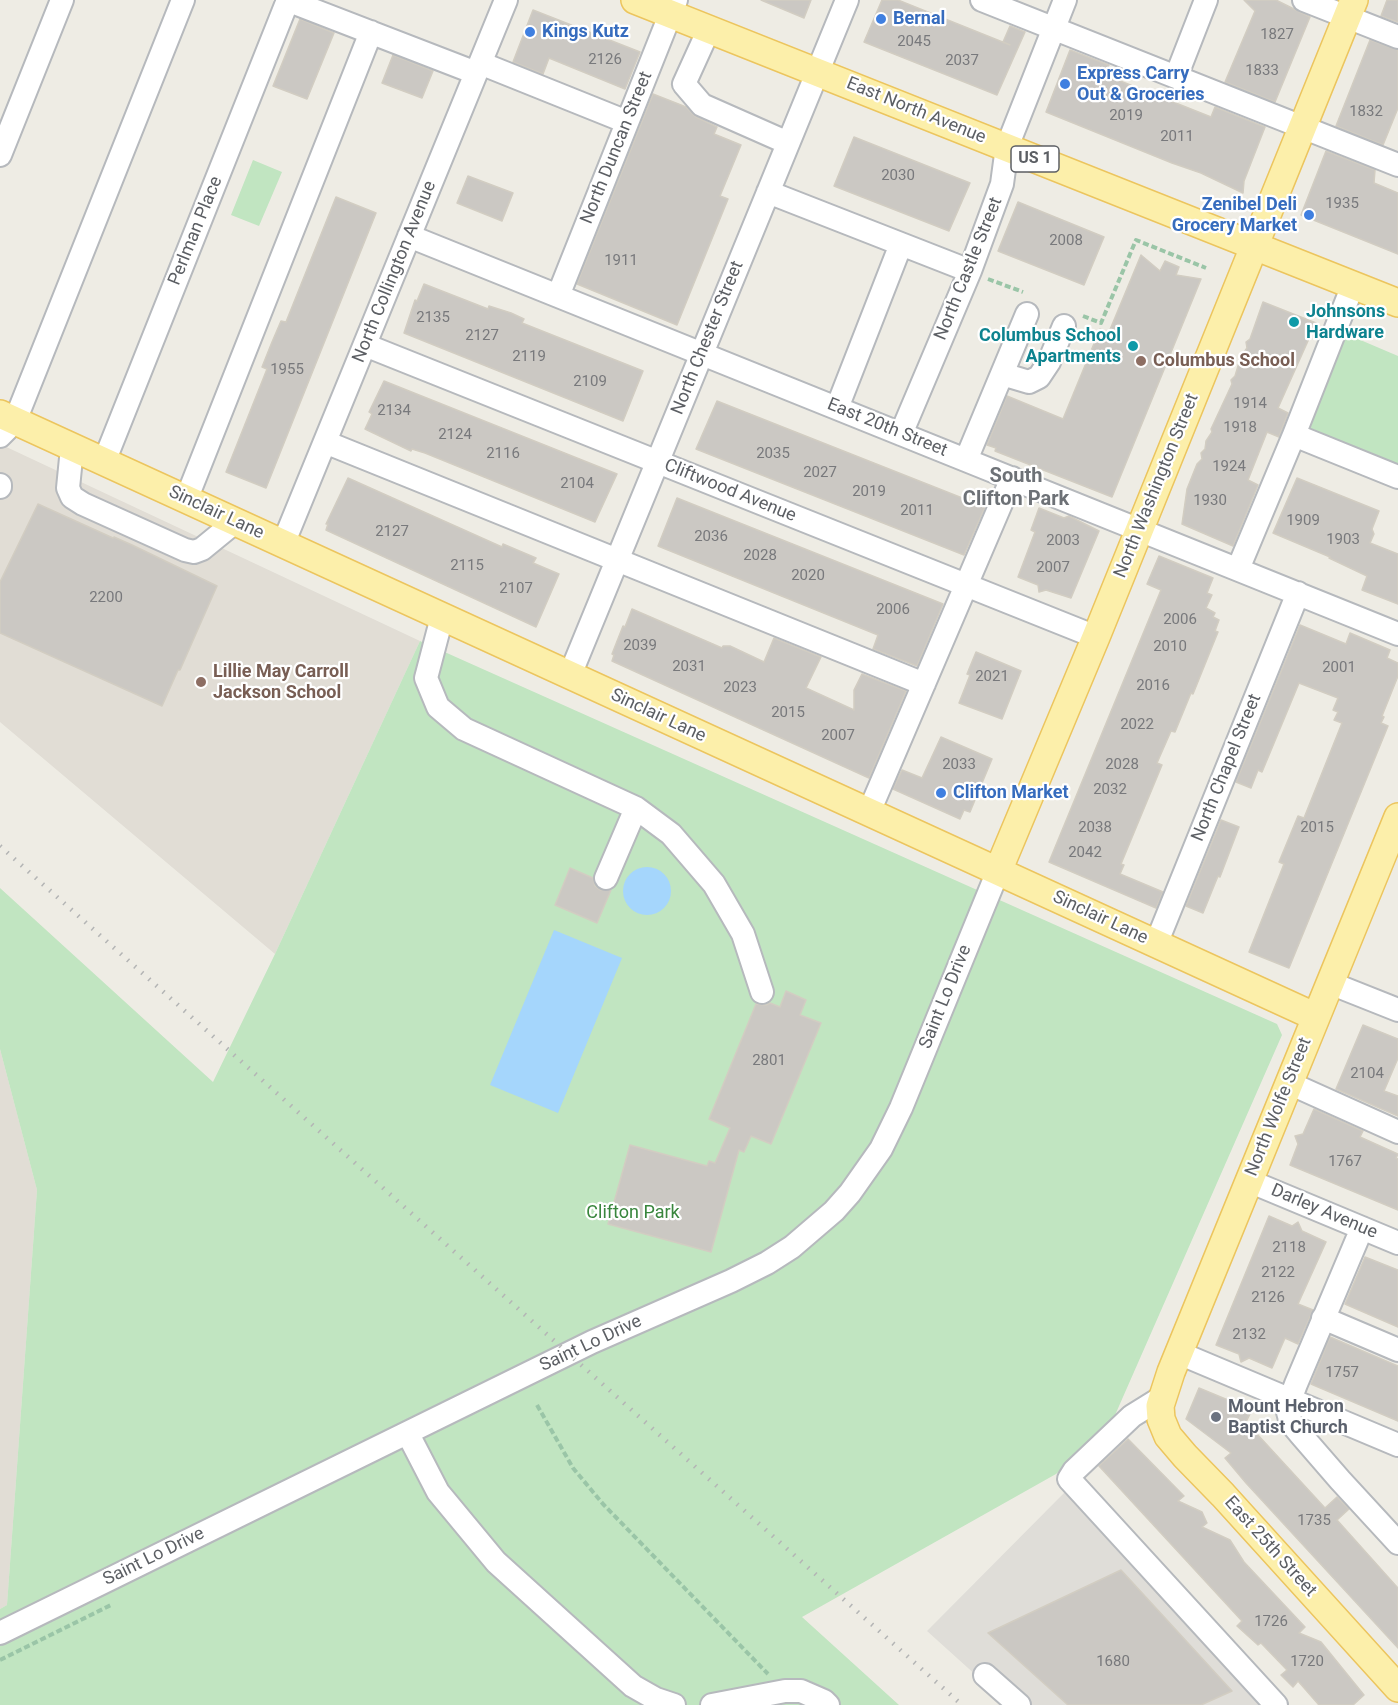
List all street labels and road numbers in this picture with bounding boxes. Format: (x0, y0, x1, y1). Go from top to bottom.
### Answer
street label: North Duncan Street (577, 69, 657, 227)
street label: East North Avenue (843, 73, 989, 149)
road number: US 1 (1011, 146, 1059, 172)
street label: Perlman Place (164, 173, 228, 289)
street label: North Collington Avenue (349, 178, 441, 366)
street label: North Castle Street (930, 194, 1008, 344)
street label: North Chester Street (667, 258, 749, 418)
street label: North Washington Street (1110, 391, 1204, 581)
street label: East 20th Street (824, 394, 950, 462)
street label: Cliftwood Avenue (661, 455, 799, 527)
street label: Sinclair Lane (165, 482, 267, 544)
street label: Sinclair Lane (607, 685, 709, 747)
street label: North Chapel Street (1188, 691, 1266, 845)
street label: Sinclair Lane (1049, 887, 1151, 949)
street label: Saint Lo Drive (915, 942, 977, 1052)
street label: North Wolfe Street (1241, 1034, 1317, 1180)
street label: Darley Avenue (1268, 1180, 1380, 1244)
street label: Saint Lo Drive (537, 1311, 645, 1377)
street label: East 25th Street (1219, 1492, 1321, 1602)
street label: Saint Lo Drive (100, 1523, 208, 1591)

